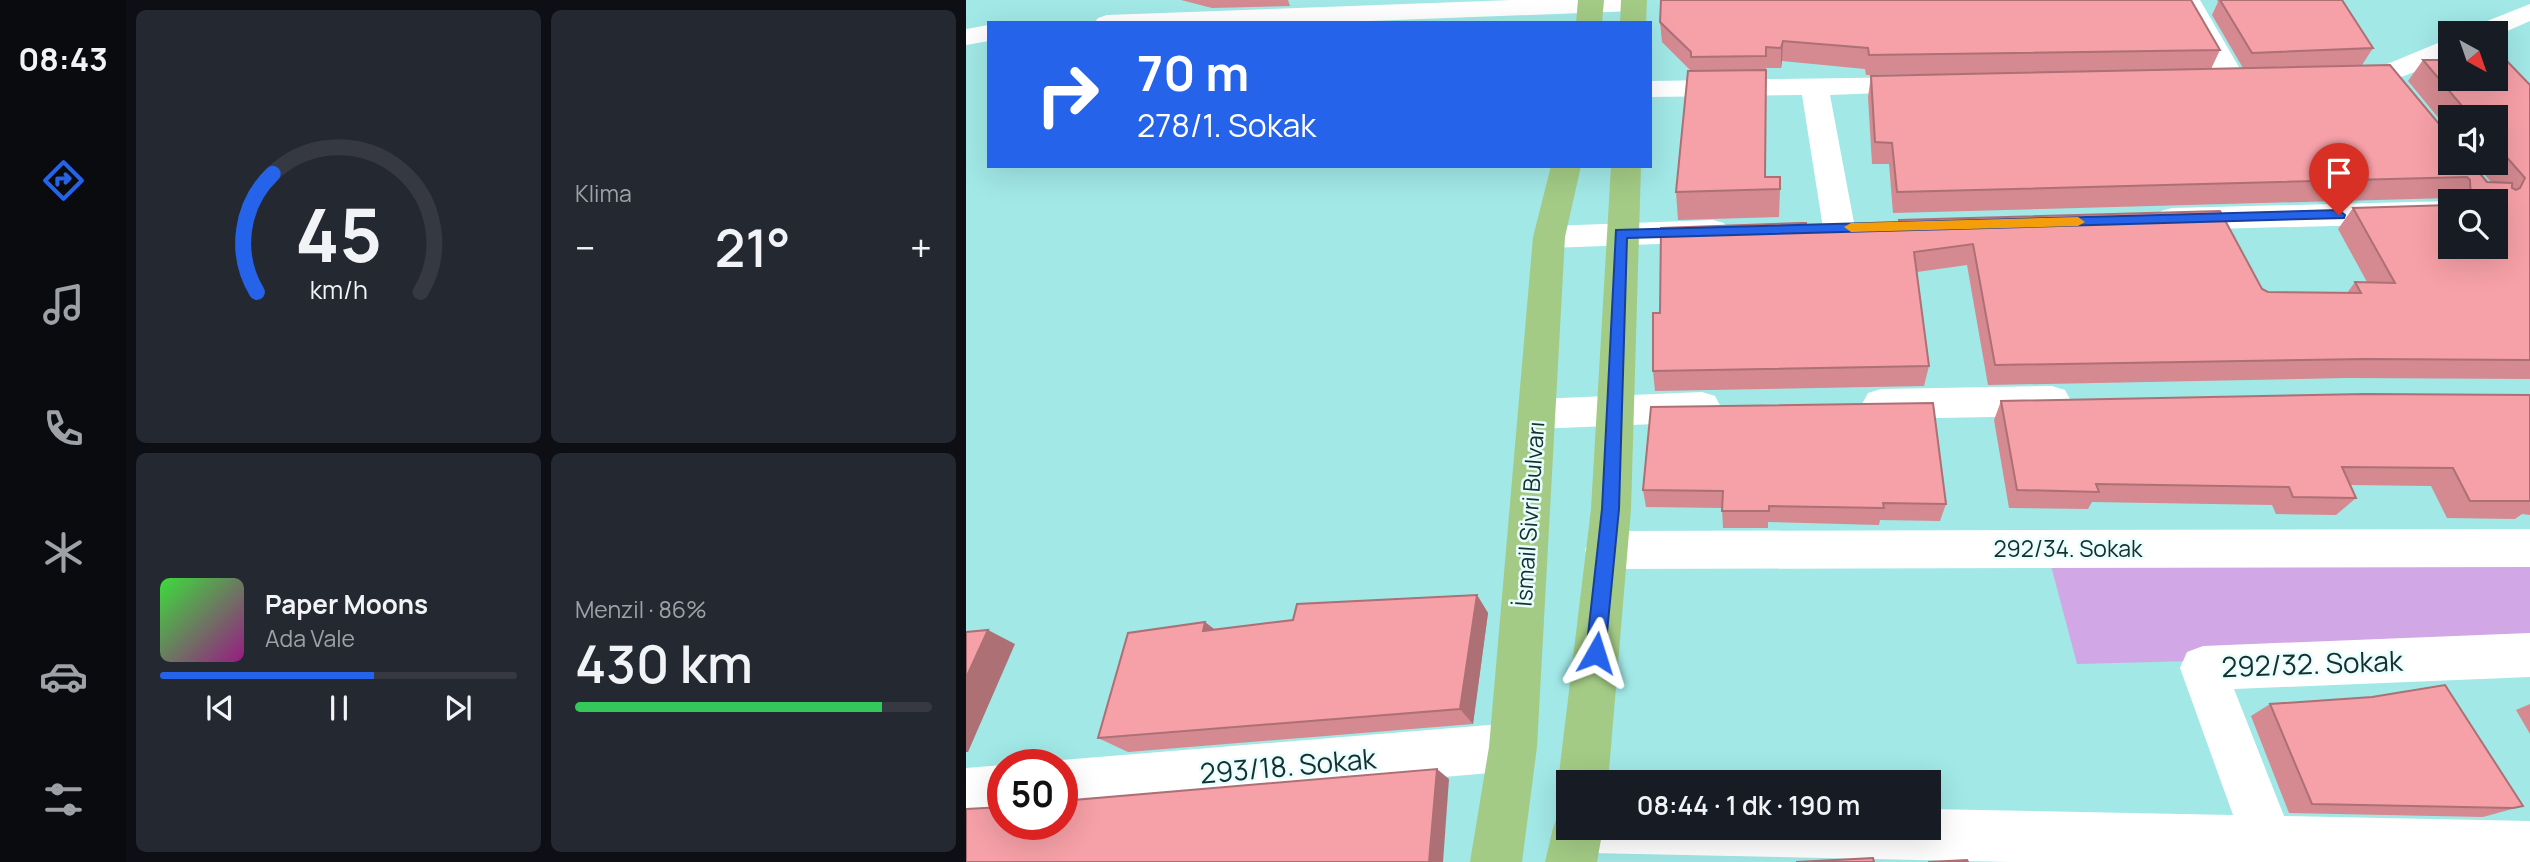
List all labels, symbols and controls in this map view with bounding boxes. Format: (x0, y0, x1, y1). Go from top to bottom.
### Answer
north arrow (2438, 21, 2508, 91)
map controls (2438, 21, 2508, 259)
text: 08:43 (18, 37, 108, 81)
text: 70 m (1137, 39, 1249, 106)
icon: right (1022, 49, 1113, 140)
text: 278/1. Sokak (1137, 103, 1316, 147)
button: sound (2438, 105, 2508, 175)
pin (2309, 143, 2369, 215)
icon: arrive (2320, 154, 2358, 192)
icon: directions (39, 156, 88, 205)
text: Klima (575, 177, 632, 209)
text: 45 (295, 185, 382, 285)
button: search (2438, 189, 2508, 259)
text: 21° (715, 212, 791, 283)
text: − (575, 221, 596, 273)
text: + (910, 221, 932, 273)
text: km/h (309, 272, 368, 307)
icon: music (39, 280, 88, 329)
icon: phone (39, 404, 88, 453)
street label: İsmail Sivri Bulvarı (1507, 420, 1551, 607)
icon: climate (39, 528, 88, 577)
street label: 292/34. Sokak (1993, 532, 2143, 564)
text: Paper Moons (265, 586, 428, 622)
text: Menzil · 86% (575, 593, 707, 625)
position arrow (1559, 616, 1633, 690)
text: Ada Vale (265, 622, 355, 654)
text: 430 km (575, 628, 753, 699)
street label: 292/32. Sokak (2221, 641, 2404, 685)
icon: car (39, 652, 88, 701)
icon: previous (201, 689, 239, 727)
icon: pause (320, 689, 358, 727)
icon: next (439, 689, 477, 727)
street label: 293/18. Sokak (1198, 738, 1379, 792)
speed limit sign: 50 (987, 749, 1078, 840)
icon: filters (39, 775, 88, 824)
text: 08:44 · 1 dk · 190 m (1637, 787, 1860, 823)

